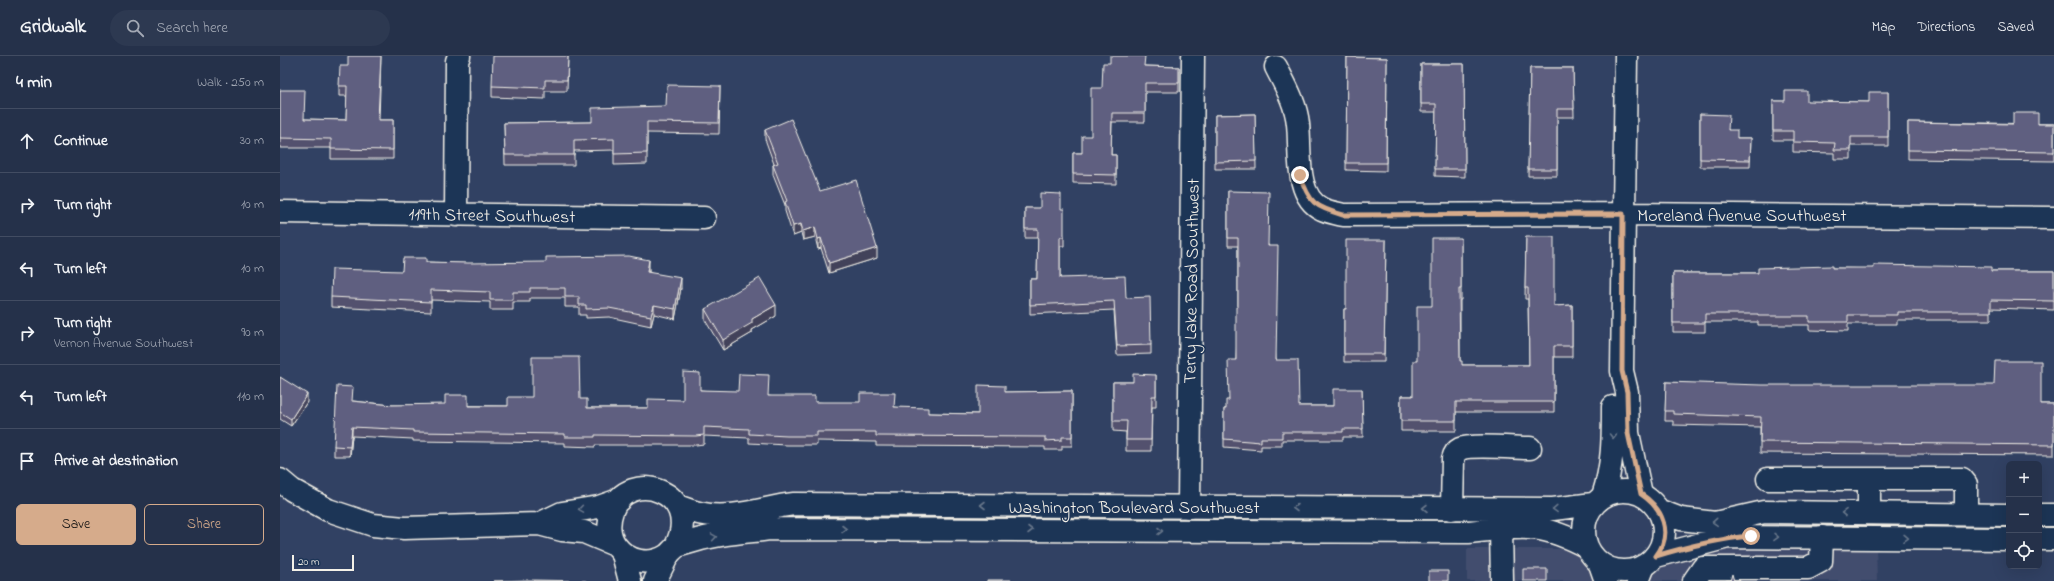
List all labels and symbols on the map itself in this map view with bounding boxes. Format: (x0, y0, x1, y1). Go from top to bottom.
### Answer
route end (1291, 166, 1309, 184)
street label: Terry Lake Road Southwest (1178, 178, 1208, 384)
street label: 119th Street Southwest (408, 203, 576, 231)
street label: Moreland Avenue Southwest (1637, 204, 1847, 230)
one-way arrow (1609, 433, 1617, 439)
street label: Washington Boulevard Southwest (1009, 496, 1259, 523)
one-way arrow (980, 501, 986, 510)
one-way arrow (1292, 504, 1298, 512)
one-way arrow (1422, 504, 1428, 512)
one-way arrow (578, 505, 584, 513)
one-way arrow (1552, 505, 1558, 513)
one-way arrow (1841, 509, 1847, 517)
one-way arrow (1712, 518, 1718, 527)
one-way arrow (841, 525, 847, 533)
one-way arrow (1027, 526, 1033, 534)
one-way arrow (1157, 527, 1163, 535)
route start (1742, 527, 1760, 545)
one-way arrow (1773, 532, 1779, 541)
one-way arrow (711, 533, 717, 542)
one-way arrow (1903, 534, 1909, 542)
scale bar (292, 553, 354, 572)

